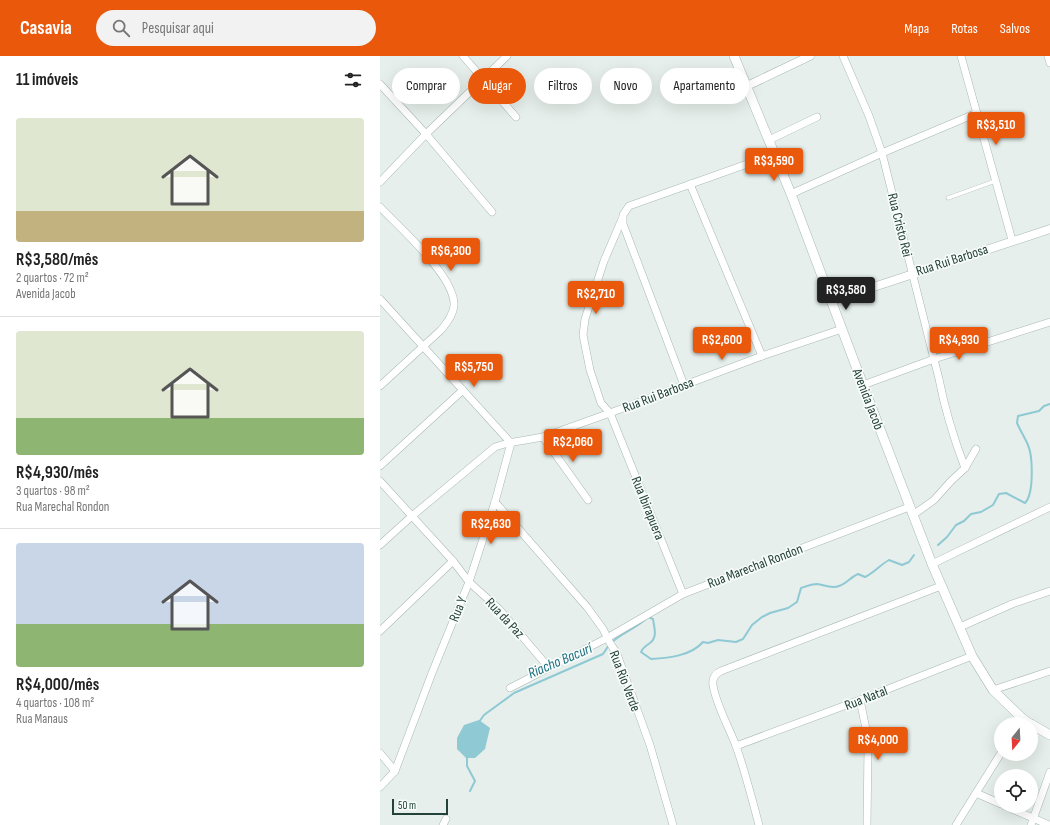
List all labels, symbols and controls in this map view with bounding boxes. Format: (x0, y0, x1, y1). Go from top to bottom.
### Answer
search box (96, 10, 376, 46)
text: Casavia (20, 17, 72, 40)
icon: search (110, 17, 132, 39)
text: Pesquisar aqui (142, 19, 214, 38)
text: Mapa (904, 20, 929, 37)
text: Rotas (951, 20, 978, 37)
text: Salvos (1000, 20, 1030, 37)
chip: Comprar (392, 68, 460, 104)
chip: Alugar (468, 68, 526, 104)
chip: Filtros (534, 68, 592, 104)
chip: Novo (600, 68, 652, 104)
chip: Apartamento (660, 68, 749, 104)
icon: filters (342, 69, 364, 91)
text: 11 imóveis (16, 70, 78, 90)
pin: R$3,510 (959, 112, 1033, 146)
text: R$3,510 (977, 117, 1015, 133)
icon: home (154, 144, 226, 216)
pin: R$3,590 (737, 148, 811, 182)
text: R$3,590 (754, 153, 794, 169)
street label: Rua Cristo Rei (884, 191, 916, 259)
pin: R$6,300 (414, 238, 488, 272)
street label: Rua Rui Barbosa (914, 240, 990, 280)
text: R$6,300 (431, 243, 471, 259)
text: R$3,580/mês (16, 250, 98, 270)
text: 2 quartos · 72 m² (16, 270, 89, 286)
pin: R$3,580 (809, 277, 883, 311)
pin: R$2,710 (559, 281, 633, 315)
text: R$3,580 (826, 282, 866, 298)
text: Avenida Jacob (16, 286, 76, 302)
text: R$2,710 (577, 286, 615, 302)
pin: R$2,600 (685, 327, 759, 361)
pin: R$4,930 (922, 327, 996, 361)
text: R$2,600 (702, 332, 742, 348)
text: R$4,930 (939, 332, 979, 348)
pin: R$5,750 (437, 354, 511, 388)
icon: home (154, 357, 226, 429)
text: R$5,750 (455, 359, 493, 375)
street label: Avenida Jacob (848, 365, 888, 432)
street label: Rua Rui Barbosa (620, 374, 696, 416)
pin: R$2,060 (536, 429, 610, 463)
text: R$2,060 (553, 434, 593, 450)
text: R$4,930/mês (16, 463, 99, 483)
street label: Rua Ibirapuera (628, 474, 668, 542)
text: 3 quartos · 98 m² (16, 483, 90, 499)
text: Rua Marechal Rondon (16, 499, 109, 515)
pin: R$2,630 (454, 511, 528, 545)
text: R$2,630 (471, 516, 511, 532)
street label: Rua Marechal Rondon (705, 540, 805, 592)
icon: home (154, 569, 226, 641)
street label: Rua Y (445, 594, 471, 624)
street label: Rua da Paz (482, 594, 528, 642)
water label: Riacho Bacurí (525, 639, 596, 683)
street label: Rua Rio Verde (606, 648, 644, 714)
text: R$4,000/mês (16, 675, 99, 695)
street label: Rua Natal (842, 682, 890, 714)
text: 4 quartos · 108 m² (16, 695, 94, 711)
text: Rua Manaus (16, 711, 68, 727)
north arrow (994, 717, 1038, 761)
map controls (994, 717, 1038, 813)
pin: R$4,000 (841, 727, 915, 761)
text: R$4,000 (858, 732, 898, 748)
button: locate (994, 769, 1038, 813)
scale bar (392, 797, 448, 816)
text: 50 m (398, 799, 416, 812)

